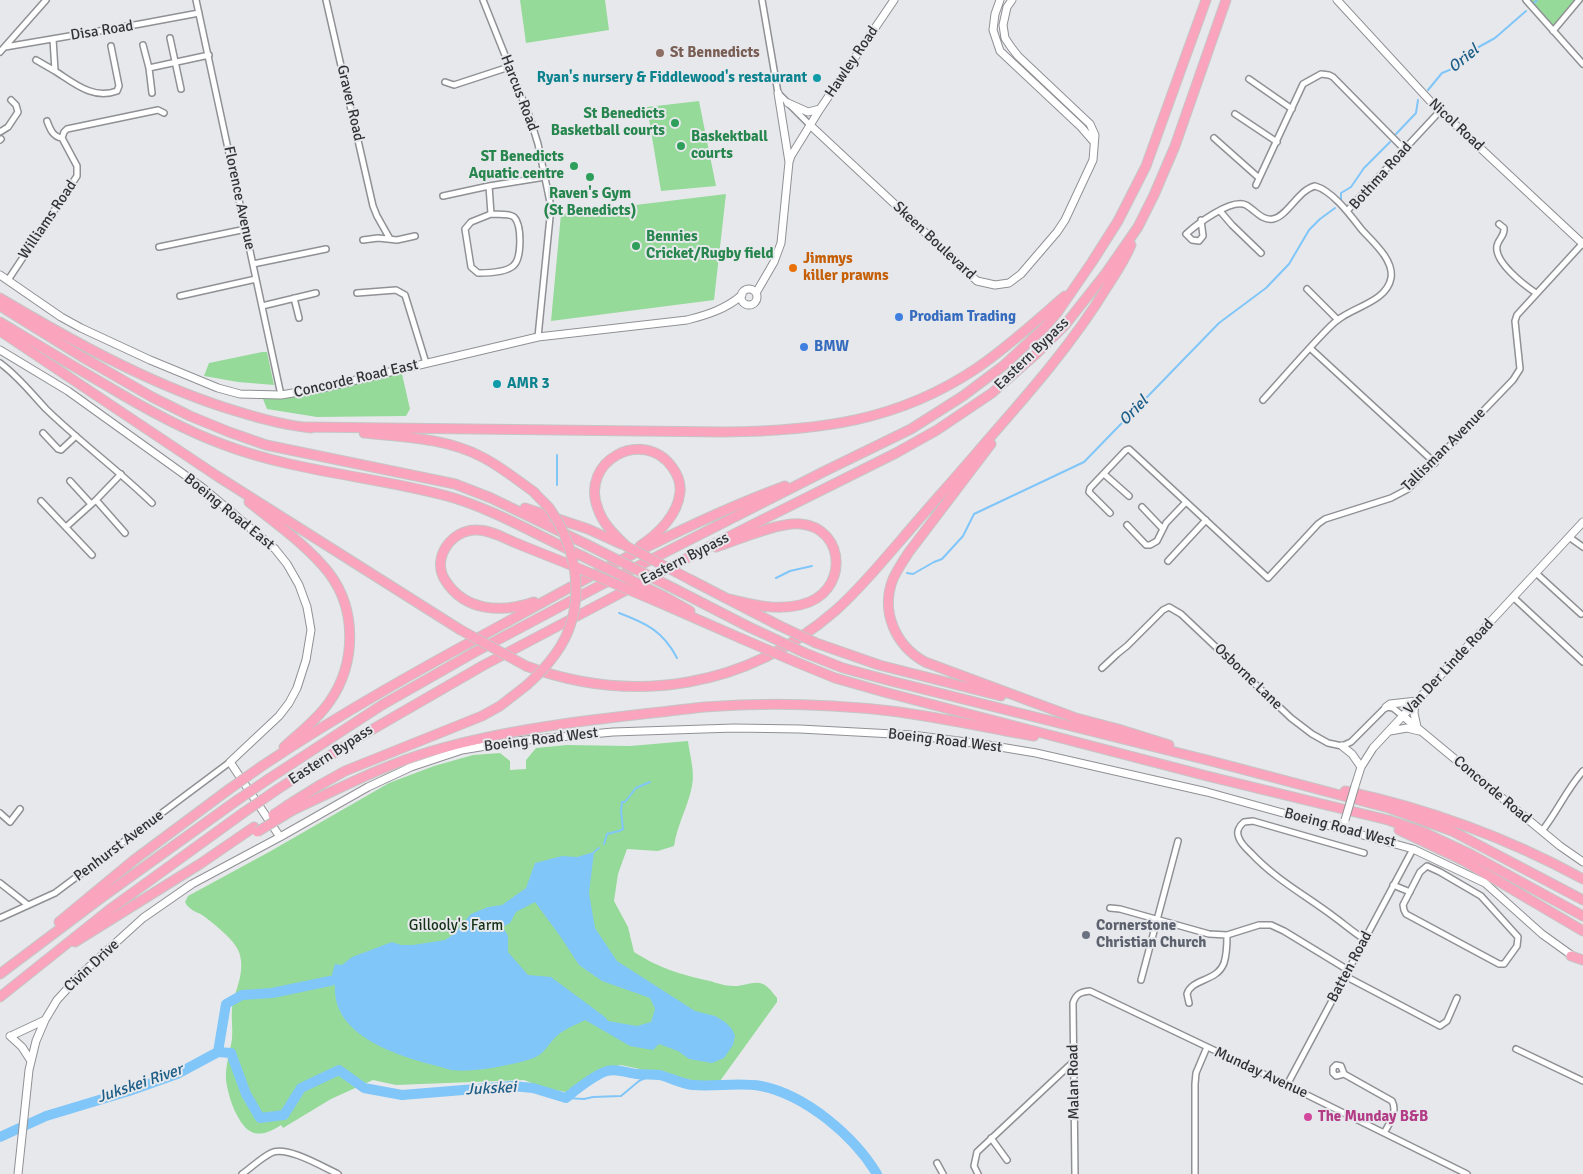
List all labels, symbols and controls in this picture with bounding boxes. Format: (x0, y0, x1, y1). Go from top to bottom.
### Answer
street label: Disa Road (69, 17, 135, 45)
street label: Hawley Road (822, 23, 882, 101)
water label: Oriel (1445, 41, 1483, 77)
place label: St Bennedicts (670, 44, 760, 62)
marker: St Bennedicts (654, 47, 666, 59)
street label: Harcus Road (496, 52, 542, 134)
street label: Graver Road (333, 63, 367, 143)
place label: Ryan's nursery & Fiddlewood's restaurant (537, 69, 807, 87)
marker: Ryan's nursery & Fiddlewood's restaurant (811, 72, 823, 84)
street label: Nicol Road (1425, 95, 1487, 155)
place label: St Benedicts Basketball courts (551, 105, 665, 140)
marker: St Benedicts Basketball courts (669, 117, 681, 129)
place label: Baskektball courts (691, 128, 768, 163)
street label: Bothma Road (1346, 138, 1416, 214)
marker: Baskektball courts (675, 140, 687, 152)
street label: Florence Avenue (219, 145, 259, 251)
place label: ST Benedicts Aquatic centre (469, 148, 564, 183)
marker: ST Benedicts Aquatic centre (568, 160, 580, 172)
marker: Raven's Gym (St Benedicts) (584, 171, 596, 183)
street label: Williams Road (15, 177, 81, 263)
place label: Raven's Gym (St Benedicts) (544, 185, 636, 220)
street label: Skeen Boulevard (889, 198, 979, 284)
place label: Bennies Cricket/Rugby field (646, 228, 774, 263)
marker: Bennies Cricket/Rugby field (630, 240, 642, 252)
place label: Jimmys killer prawns (803, 250, 889, 285)
marker: Jimmys killer prawns (787, 262, 799, 274)
place label: Prodiam Trading (909, 308, 1016, 326)
marker: Prodiam Trading (893, 311, 905, 323)
street label: Eastern Bypass (991, 314, 1073, 394)
place label: BMW (814, 338, 849, 356)
marker: BMW (798, 341, 810, 353)
street label: Concorde Road East (292, 356, 420, 402)
place label: AMR 3 (507, 375, 550, 393)
marker: AMR 3 (491, 378, 503, 390)
water label: Oriel (1115, 392, 1153, 430)
street label: Tallisman Avenue (1398, 404, 1490, 496)
street label: Boeing Road East (180, 470, 278, 554)
street label: Eastern Bypass (638, 529, 732, 589)
street label: Van Der Linde Road (1400, 616, 1498, 718)
street label: Osborne Lane (1210, 640, 1286, 714)
street label: Eastern Bypass (286, 721, 376, 789)
street label: Boeing Road West (483, 724, 599, 756)
street label: Boeing Road West (887, 725, 1003, 757)
street label: Concorde Road (1449, 752, 1535, 828)
street label: Boeing Road West (1282, 804, 1398, 852)
street label: Penhurst Avenue (71, 806, 167, 886)
park label: Gillooly's Farm (409, 917, 503, 935)
place label: Cornerstone Christian Church (1096, 917, 1206, 952)
street label: Batten Road (1324, 928, 1376, 1006)
marker: Cornerstone Christian Church (1080, 929, 1092, 941)
street label: Civin Drive (61, 936, 123, 996)
street label: Munday Avenue (1211, 1043, 1311, 1103)
street label: Malan Road (1064, 1044, 1084, 1120)
water label: Jukskei River (95, 1060, 185, 1108)
water label: Jukskei (465, 1078, 517, 1100)
place label: The Munday B&B (1318, 1108, 1428, 1126)
marker: The Munday B&B (1302, 1111, 1314, 1123)

